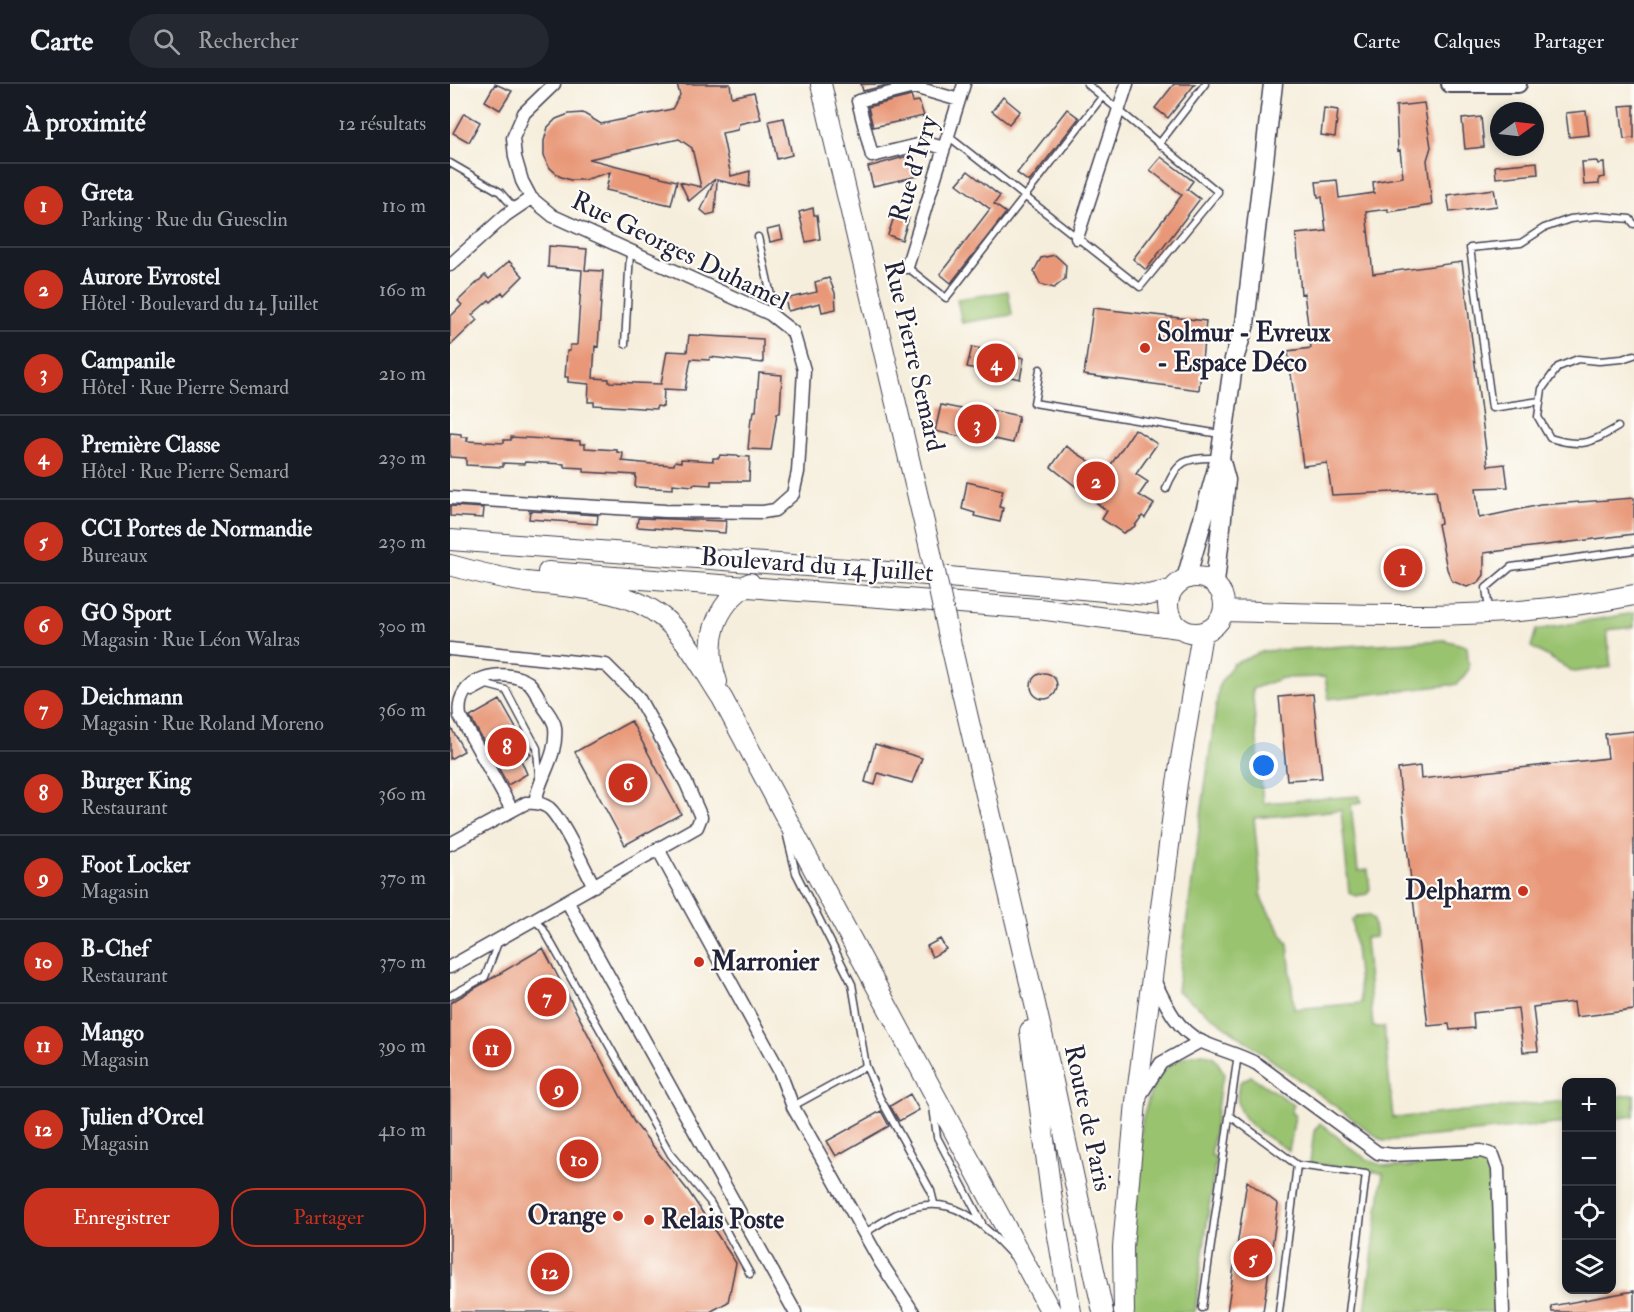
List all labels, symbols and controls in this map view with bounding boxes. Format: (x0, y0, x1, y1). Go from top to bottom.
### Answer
search box (129, 14, 549, 68)
text: Carte (30, 24, 93, 59)
icon: search (150, 25, 183, 58)
text: Rechercher (198, 27, 298, 55)
text: Carte (1353, 28, 1400, 55)
text: Calques (1433, 28, 1500, 55)
text: Partager (1533, 28, 1604, 55)
north arrow (1490, 102, 1544, 156)
text: À proximité (24, 107, 146, 139)
text: 12 résultats (339, 111, 426, 136)
street label: Rue d'Ivry (883, 111, 946, 226)
text: Greta (81, 179, 133, 207)
street label: Rue Georges Duhamel (566, 185, 794, 318)
text: 1 (40, 193, 47, 218)
text: 110 m (382, 193, 426, 218)
text: Parking · Rue du Guesclin (81, 207, 288, 232)
street label: Rue Pierre Semard (876, 257, 952, 455)
text: Aurore Evrostel (81, 263, 220, 291)
text: 2 (38, 277, 49, 302)
text: 160 m (379, 277, 426, 302)
text: Hôtel · Boulevard du 14 Juillet (81, 291, 319, 316)
place label: Solmur - Evreux - Espace Déco (1157, 317, 1331, 380)
pin: 4 (976, 340, 1016, 386)
marker: Solmur - Evreux - Espace Déco (1138, 341, 1152, 355)
text: Campanile (81, 347, 175, 375)
text: 3 (40, 361, 47, 386)
text: 210 m (379, 361, 426, 386)
text: Hôtel · Rue Pierre Semard (81, 375, 289, 400)
pin: 3 (958, 402, 996, 446)
text: Première Classe (81, 431, 220, 459)
text: 4 (38, 445, 49, 470)
text: 230 m (378, 445, 426, 470)
pin: 2 (1076, 458, 1116, 504)
text: Hôtel · Rue Pierre Semard (81, 459, 289, 484)
text: CCI Portes de Normandie (81, 515, 312, 543)
text: 5 (39, 529, 48, 554)
text: 230 m (378, 529, 426, 554)
street label: Boulevard du 14 Juillet (699, 541, 935, 589)
text: Bureaux (81, 543, 148, 568)
pin: 1 (1384, 546, 1422, 590)
text: GO Sport (81, 599, 171, 627)
text: 6 (38, 613, 49, 638)
text: 300 m (378, 613, 426, 638)
text: Magasin · Rue Léon Walras (81, 627, 300, 652)
text: Deichmann (81, 683, 183, 711)
text: 7 (39, 697, 48, 722)
text: 360 m (378, 697, 426, 722)
text: Magasin · Rue Roland Moreno (81, 711, 324, 736)
pin: 8 (488, 724, 526, 770)
your location (1249, 751, 1278, 780)
pin: 6 (608, 760, 648, 806)
text: Burger King (81, 767, 191, 795)
text: 8 (39, 781, 48, 806)
text: 360 m (378, 781, 426, 806)
text: Restaurant (81, 795, 168, 820)
text: Foot Locker (81, 851, 190, 879)
text: 9 (38, 865, 49, 890)
text: 370 m (379, 865, 426, 890)
place label: Delpharm (1405, 875, 1512, 908)
text: Magasin (81, 879, 149, 904)
marker: Delpharm (1516, 884, 1530, 898)
text: B-Chef (81, 935, 149, 963)
place label: Marronier (710, 946, 820, 978)
text: 10 (35, 949, 52, 974)
text: 370 m (379, 949, 426, 974)
marker: Marronier (692, 955, 706, 969)
text: Restaurant (81, 963, 168, 988)
pin: 7 (528, 974, 566, 1020)
text: Mango (81, 1019, 144, 1047)
pin: 11 (472, 1026, 512, 1070)
text: 11 (36, 1033, 51, 1058)
text: 390 m (378, 1033, 426, 1058)
street label: Route de Paris (1057, 1042, 1119, 1194)
text: Magasin (81, 1047, 149, 1072)
pin: 9 (540, 1066, 578, 1110)
map controls (1562, 1078, 1616, 1294)
button: + (1562, 1078, 1616, 1132)
text: Julien d'Orcel (81, 1103, 204, 1131)
text: 12 (35, 1117, 52, 1142)
text: 410 m (378, 1117, 426, 1142)
text: Magasin (81, 1131, 149, 1156)
button: − (1562, 1132, 1616, 1186)
pin: 10 (560, 1136, 598, 1182)
button: locate (1562, 1186, 1616, 1240)
button: Enregistrer (24, 1188, 219, 1247)
button: Partager (231, 1188, 426, 1247)
place label: Orange (527, 1200, 606, 1233)
place label: Relais Poste (661, 1204, 784, 1236)
marker: Orange (611, 1209, 625, 1223)
marker: Relais Poste (642, 1213, 656, 1227)
pin: 5 (1234, 1236, 1272, 1280)
button: layers (1562, 1240, 1616, 1294)
pin: 12 (530, 1250, 570, 1294)

